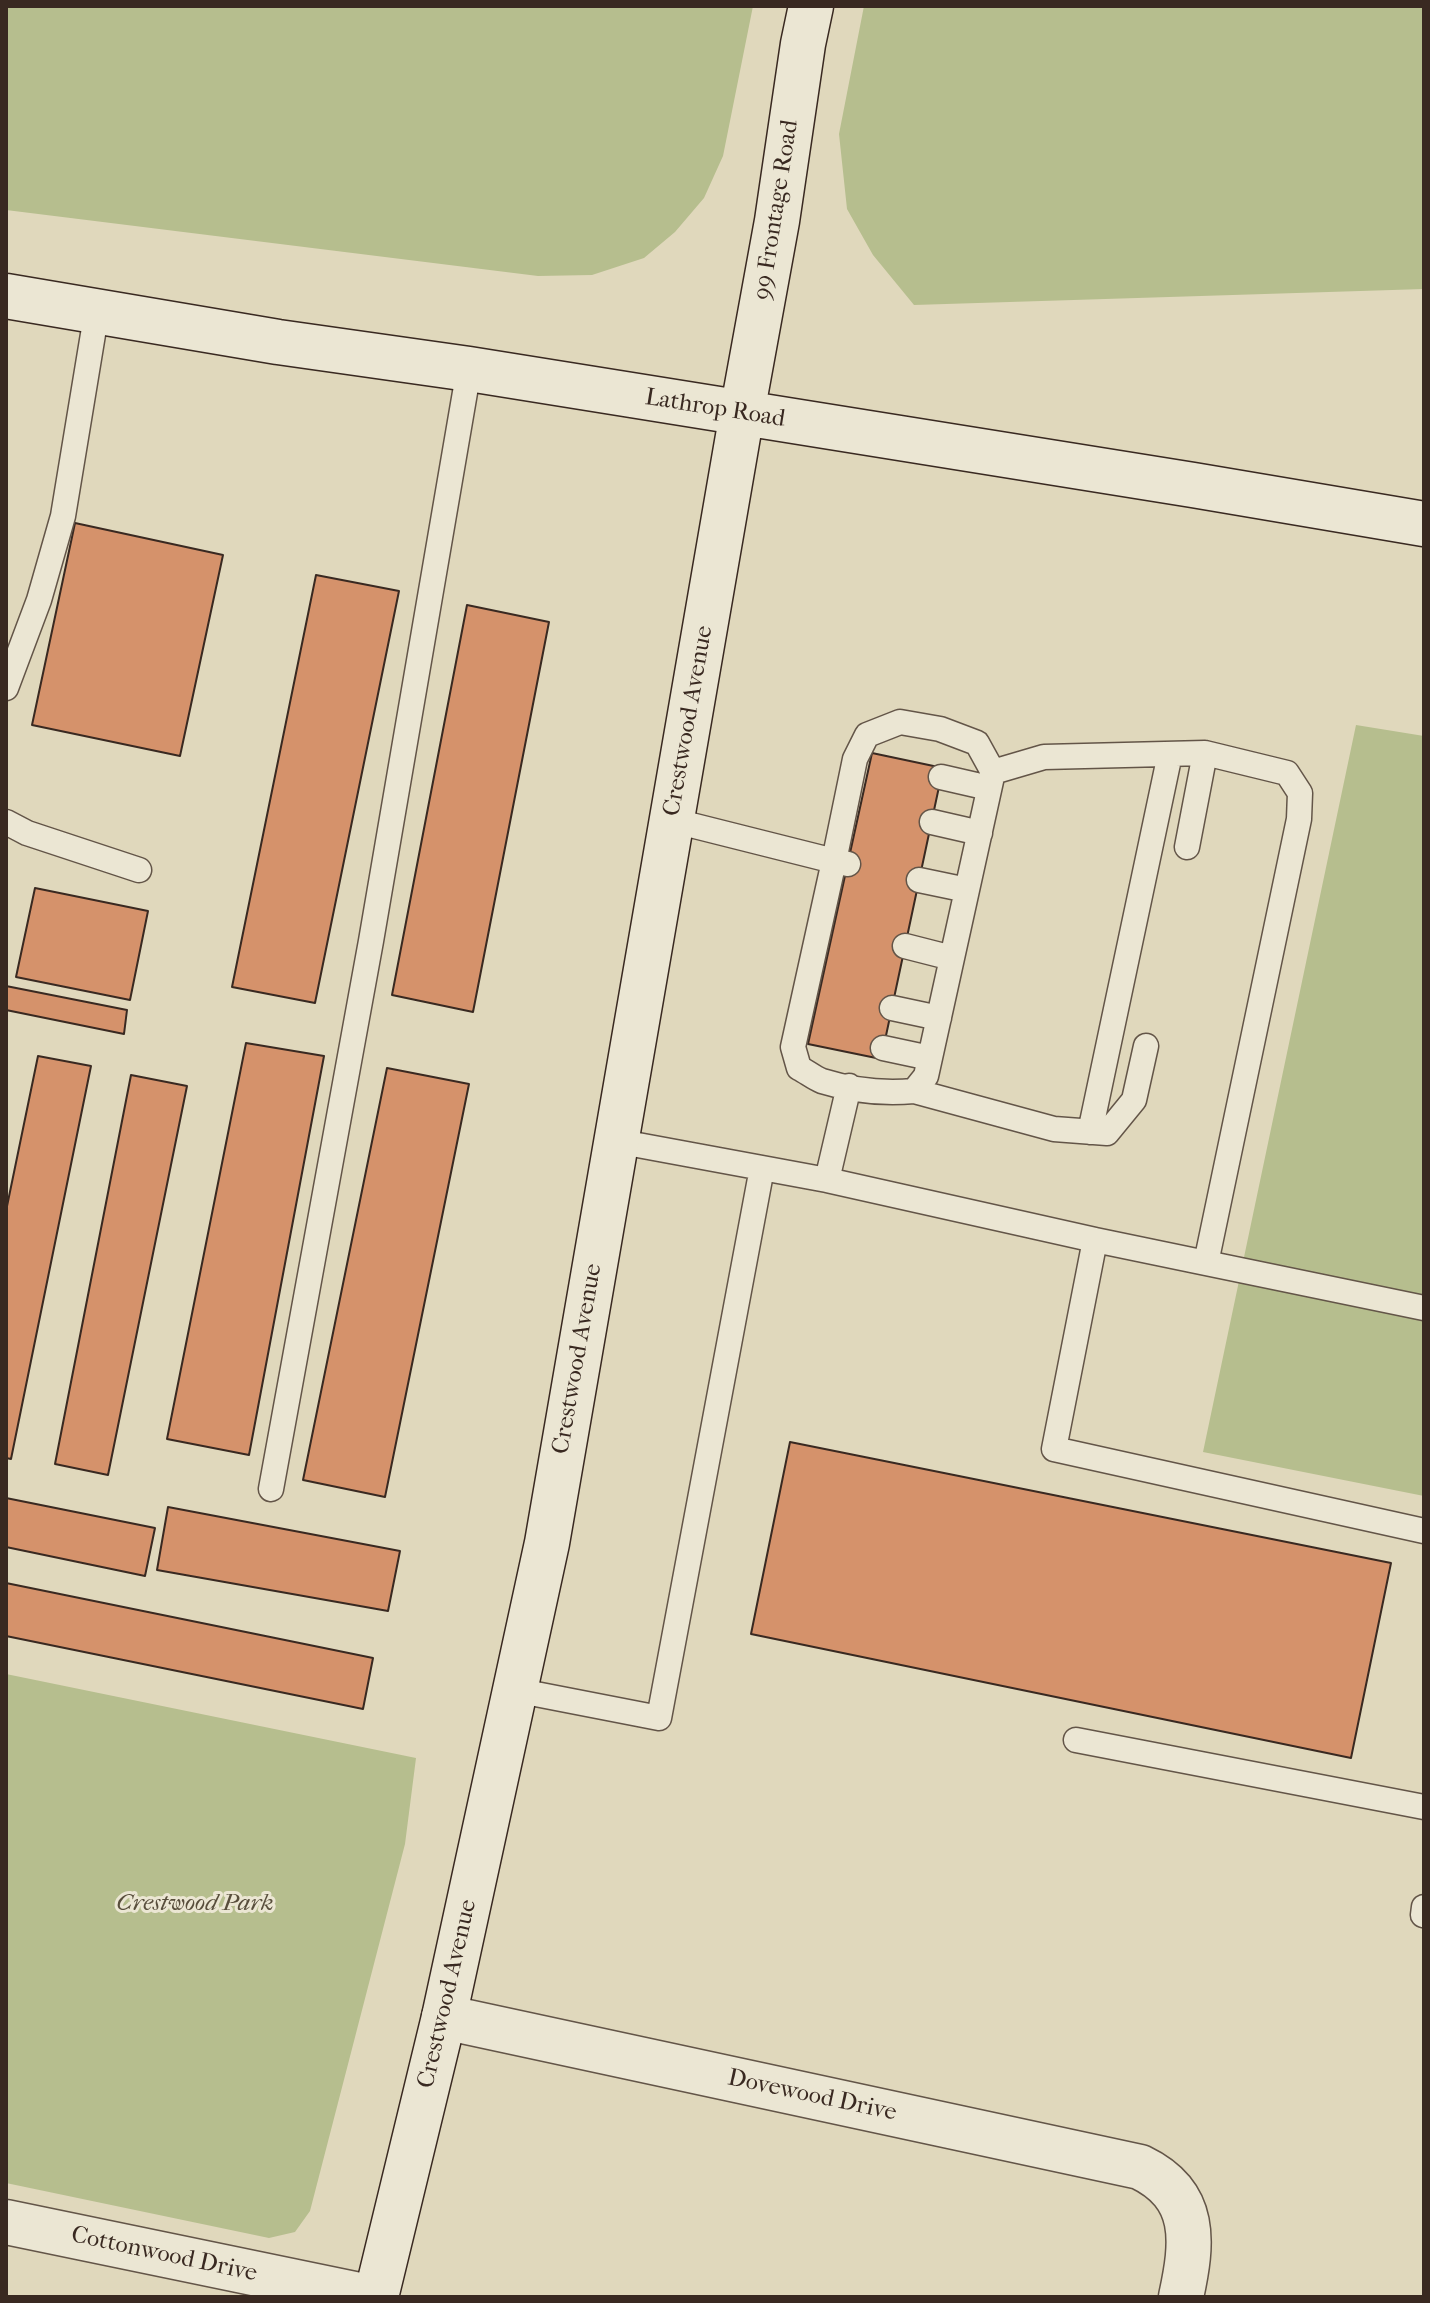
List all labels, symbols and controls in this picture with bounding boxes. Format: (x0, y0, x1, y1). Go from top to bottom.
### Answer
street label: 99 Frontage Road (749, 118, 805, 302)
street label: Lathrop Road (643, 384, 787, 434)
street label: Crestwood Avenue (658, 624, 720, 818)
street label: Crestwood Avenue (547, 1262, 609, 1456)
park label: Crestwood Park (116, 1890, 274, 1918)
street label: Crestwood Avenue (412, 1897, 484, 2091)
street label: Dovewood Drive (725, 2064, 899, 2128)
street label: Cottonwood Drive (68, 2221, 260, 2289)

